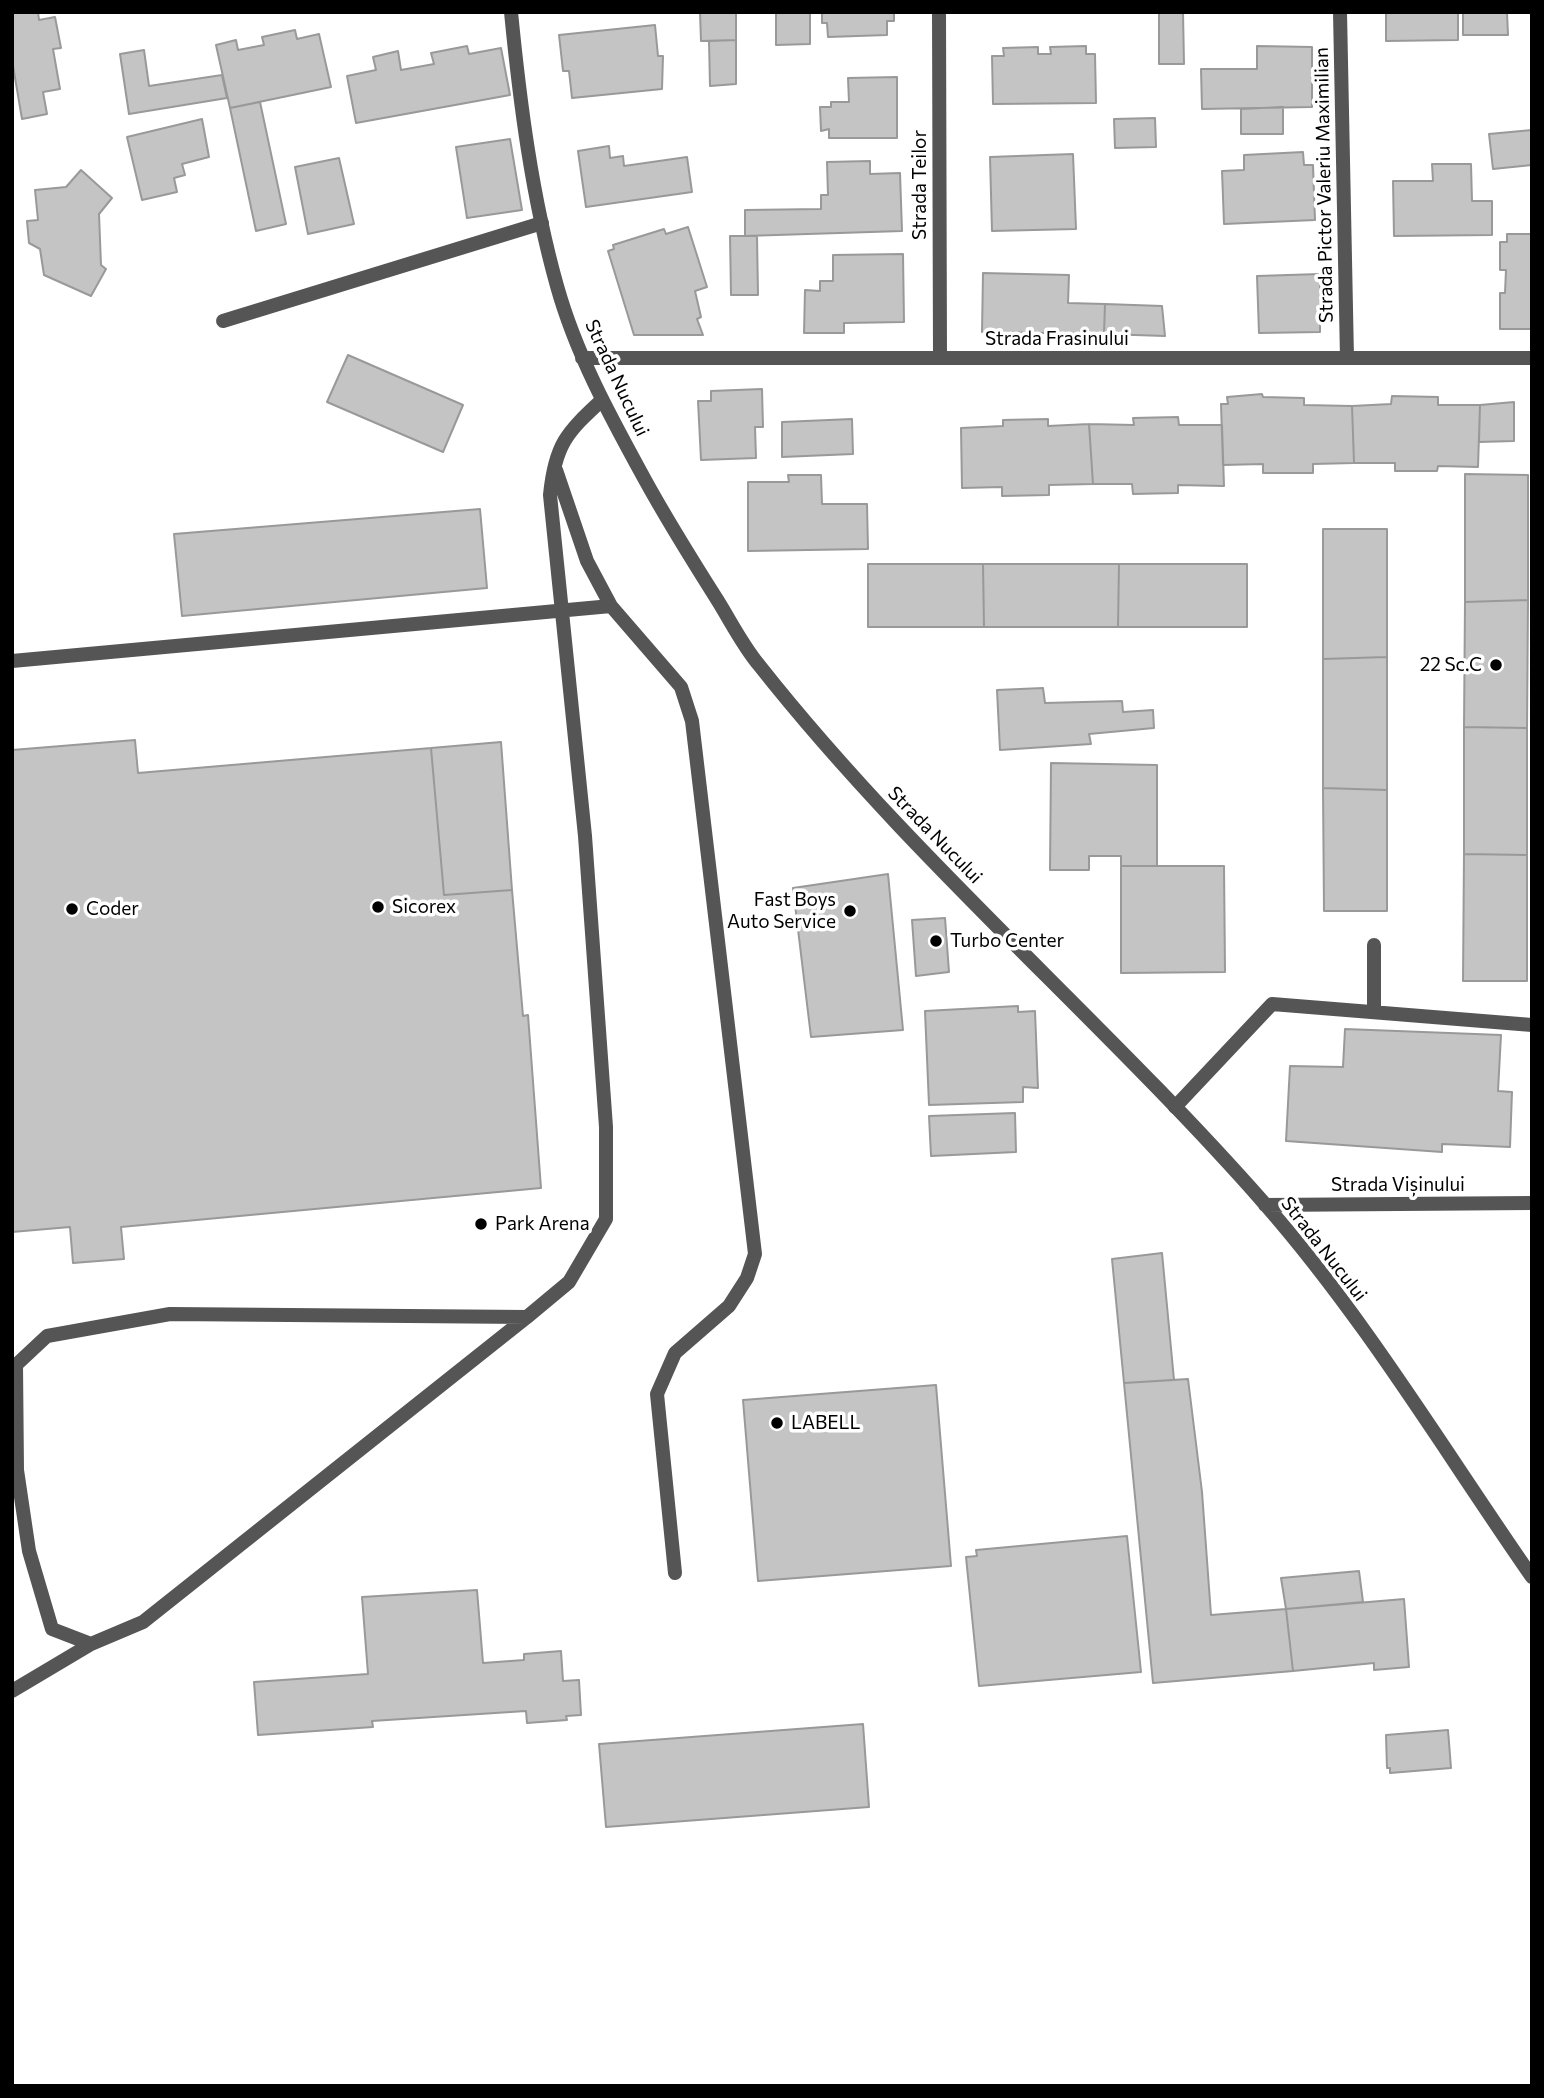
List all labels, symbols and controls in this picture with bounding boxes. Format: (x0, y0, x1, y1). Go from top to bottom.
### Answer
street label: Strada Pictor Valeriu Maximilian (1310, 47, 1338, 323)
street label: Strada Teilor (909, 130, 931, 240)
street label: Strada Nucului (580, 316, 654, 440)
street label: Strada Frasinului (985, 328, 1129, 350)
place label: 22 Sc.C (1420, 654, 1482, 676)
marker: 22 Sc.C (1488, 657, 1504, 673)
street label: Strada Nucului (883, 782, 987, 888)
place label: Fast Boys Auto Service (727, 889, 836, 933)
place label: Sicorex (392, 896, 456, 918)
place label: Coder (86, 898, 139, 920)
marker: Sicorex (370, 899, 386, 915)
marker: Coder (64, 901, 80, 917)
marker: Fast Boys Auto Service (842, 903, 858, 919)
place label: Turbo Center (950, 930, 1064, 952)
marker: Turbo Center (928, 933, 944, 949)
street label: Strada Vișinului (1331, 1174, 1465, 1196)
street label: Strada Nucului (1276, 1192, 1372, 1306)
place label: Park Arena (495, 1213, 590, 1235)
marker: Park Arena (473, 1216, 489, 1232)
place label: LABELL (791, 1412, 860, 1434)
marker: LABELL (769, 1415, 785, 1431)

